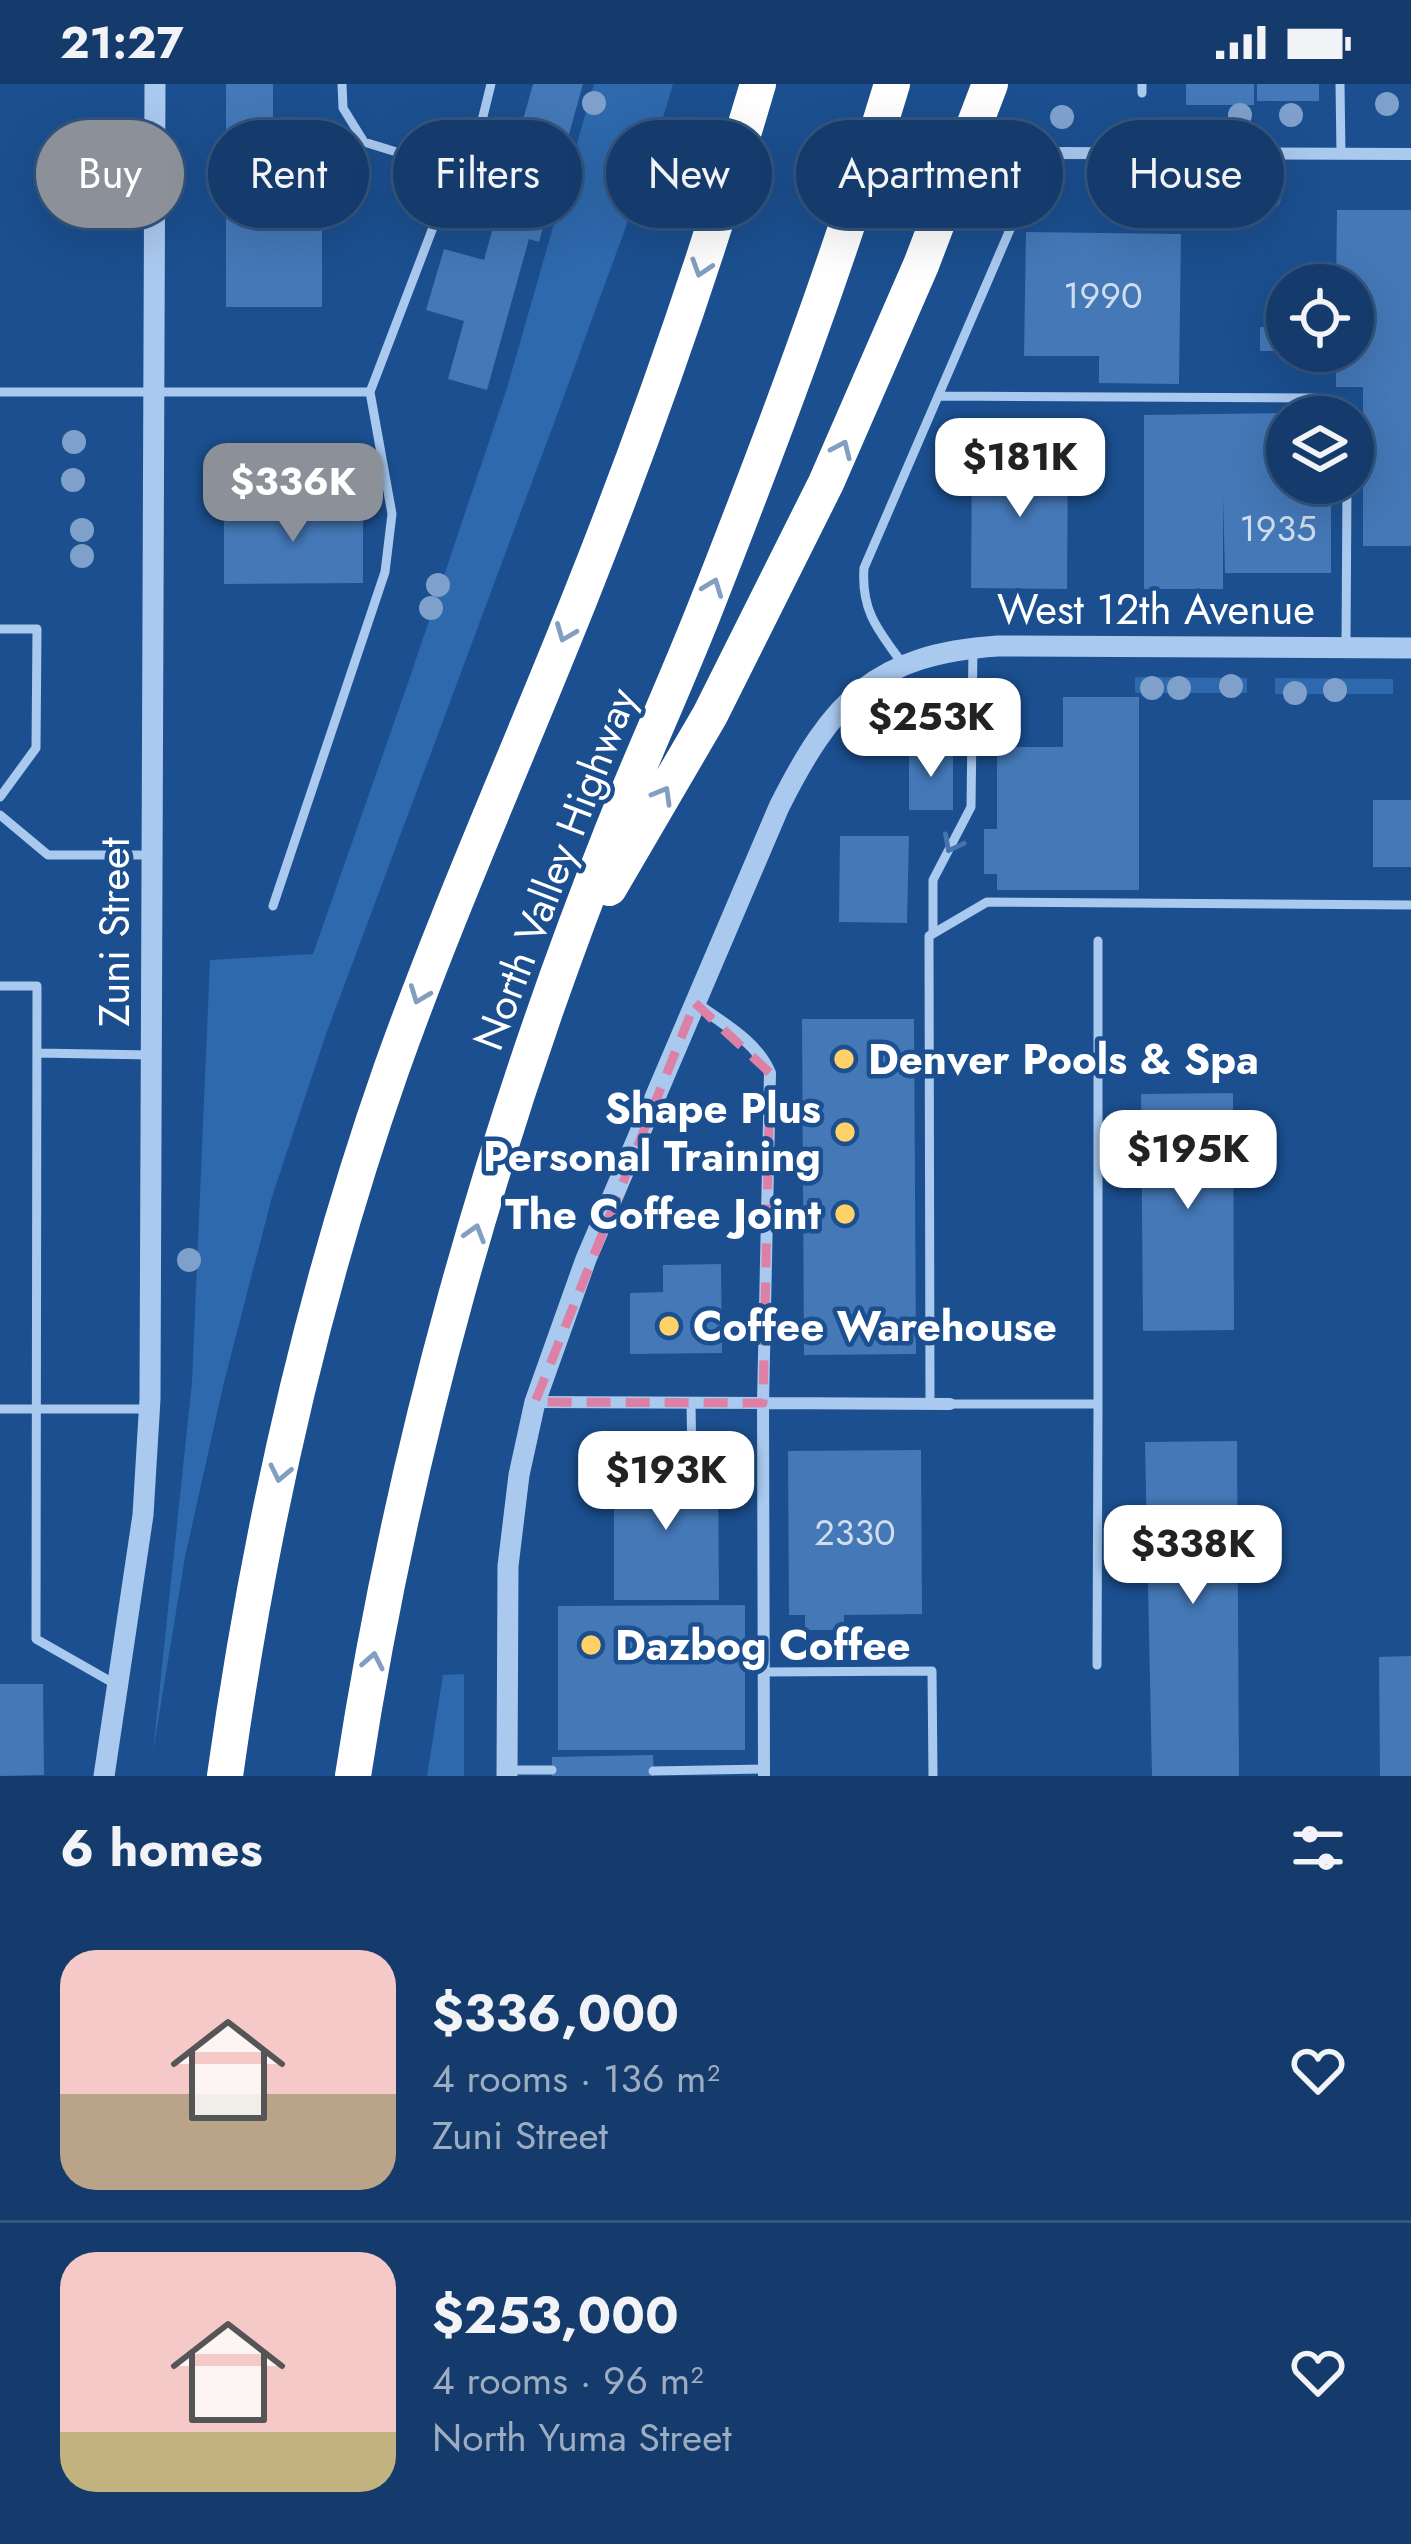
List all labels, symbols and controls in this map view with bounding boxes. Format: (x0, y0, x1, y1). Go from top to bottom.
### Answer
text: 21:27 (60, 10, 184, 75)
chip: Buy (36, 120, 184, 228)
chip: Rent (208, 120, 369, 228)
chip: Filters (393, 120, 582, 228)
chip: New (606, 120, 772, 228)
chip: Apartment (796, 120, 1063, 228)
chip: House (1087, 120, 1284, 228)
one-way arrow (691, 257, 716, 278)
map controls (1266, 264, 1374, 504)
button: locate (1266, 264, 1374, 372)
house number: 1990 (1063, 269, 1143, 321)
button: layers (1266, 396, 1374, 504)
pin: $181K (936, 418, 1104, 520)
text: $181K (962, 428, 1078, 485)
one-way arrow (827, 440, 851, 461)
pin: $336K (209, 443, 377, 545)
text: $336K (230, 453, 356, 510)
house number: 1935 (1240, 502, 1316, 554)
one-way arrow (699, 578, 724, 599)
street label: West 12th Avenue (997, 579, 1315, 640)
one-way arrow (555, 622, 579, 643)
pin: $253K (847, 678, 1015, 780)
street label: North Valley Highway (458, 679, 652, 1059)
text: $253K (868, 688, 994, 745)
one-way arrow (649, 786, 671, 808)
one-way arrow (943, 831, 966, 853)
street label: Zuni Street (84, 837, 145, 1027)
one-way arrow (409, 983, 434, 1004)
place label: Denver Pools & Spa (868, 1029, 1259, 1090)
marker: Denver Pools & Spa (831, 1046, 857, 1072)
place label: Shape Plus Personal Training (483, 1078, 821, 1187)
pin: $195K (1104, 1110, 1272, 1212)
marker: Shape Plus Personal Training (832, 1119, 858, 1145)
text: $195K (1127, 1120, 1249, 1177)
place label: The Coffee Joint (505, 1184, 822, 1245)
marker: The Coffee Joint (832, 1201, 858, 1227)
one-way arrow (460, 1223, 485, 1244)
place label: Coffee Warehouse (693, 1296, 1057, 1357)
marker: Coffee Warehouse (656, 1313, 682, 1339)
pin: $193K (582, 1431, 750, 1533)
text: $193K (605, 1441, 727, 1498)
one-way arrow (268, 1463, 293, 1483)
pin: $338K (1109, 1505, 1277, 1607)
house number: 2330 (814, 1506, 896, 1558)
text: $338K (1131, 1515, 1255, 1572)
place label: Dazbog Coffee (615, 1615, 911, 1676)
marker: Dazbog Coffee (578, 1632, 604, 1658)
one-way arrow (359, 1651, 385, 1671)
text: 6 homes (60, 1811, 263, 1885)
icon: filters (1285, 1815, 1351, 1881)
text: $336,000 (432, 1976, 679, 2050)
icon: home (156, 1998, 300, 2142)
icon: heart (1285, 2037, 1351, 2103)
text: 4 rooms · 136 m² (432, 2050, 720, 2107)
text: Zuni Street (432, 2107, 608, 2164)
text: $253,000 (432, 2278, 679, 2352)
icon: home (156, 2300, 300, 2444)
icon: heart (1285, 2339, 1351, 2405)
text: 4 rooms · 96 m² (432, 2352, 704, 2409)
text: North Yuma Street (432, 2409, 732, 2466)

